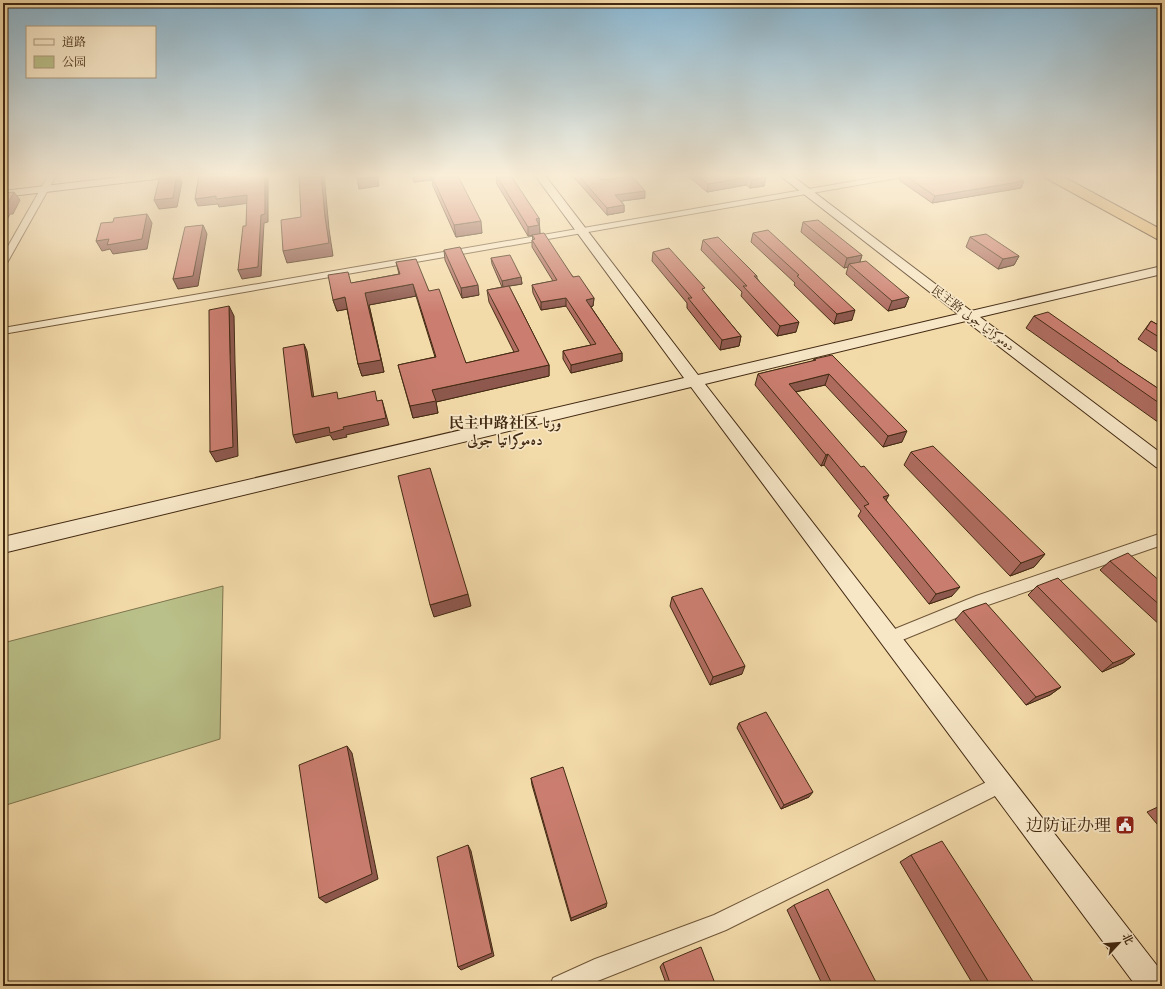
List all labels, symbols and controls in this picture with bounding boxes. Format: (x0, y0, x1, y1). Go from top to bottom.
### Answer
legend (26, 26, 156, 78)
text: 道路 (62, 35, 86, 49)
text: 公园 (62, 56, 86, 69)
street label: 民主路 دەموكراتيا جولى (928, 282, 1017, 354)
district label: 民主中路社区 ورتا دەموكراتيا جولى (449, 414, 561, 450)
public building icon: 边防证办理 (1114, 814, 1136, 836)
place label: 边防证办理 (1026, 816, 1111, 835)
north arrow (1099, 923, 1139, 963)
text: 北 (1119, 931, 1135, 947)

